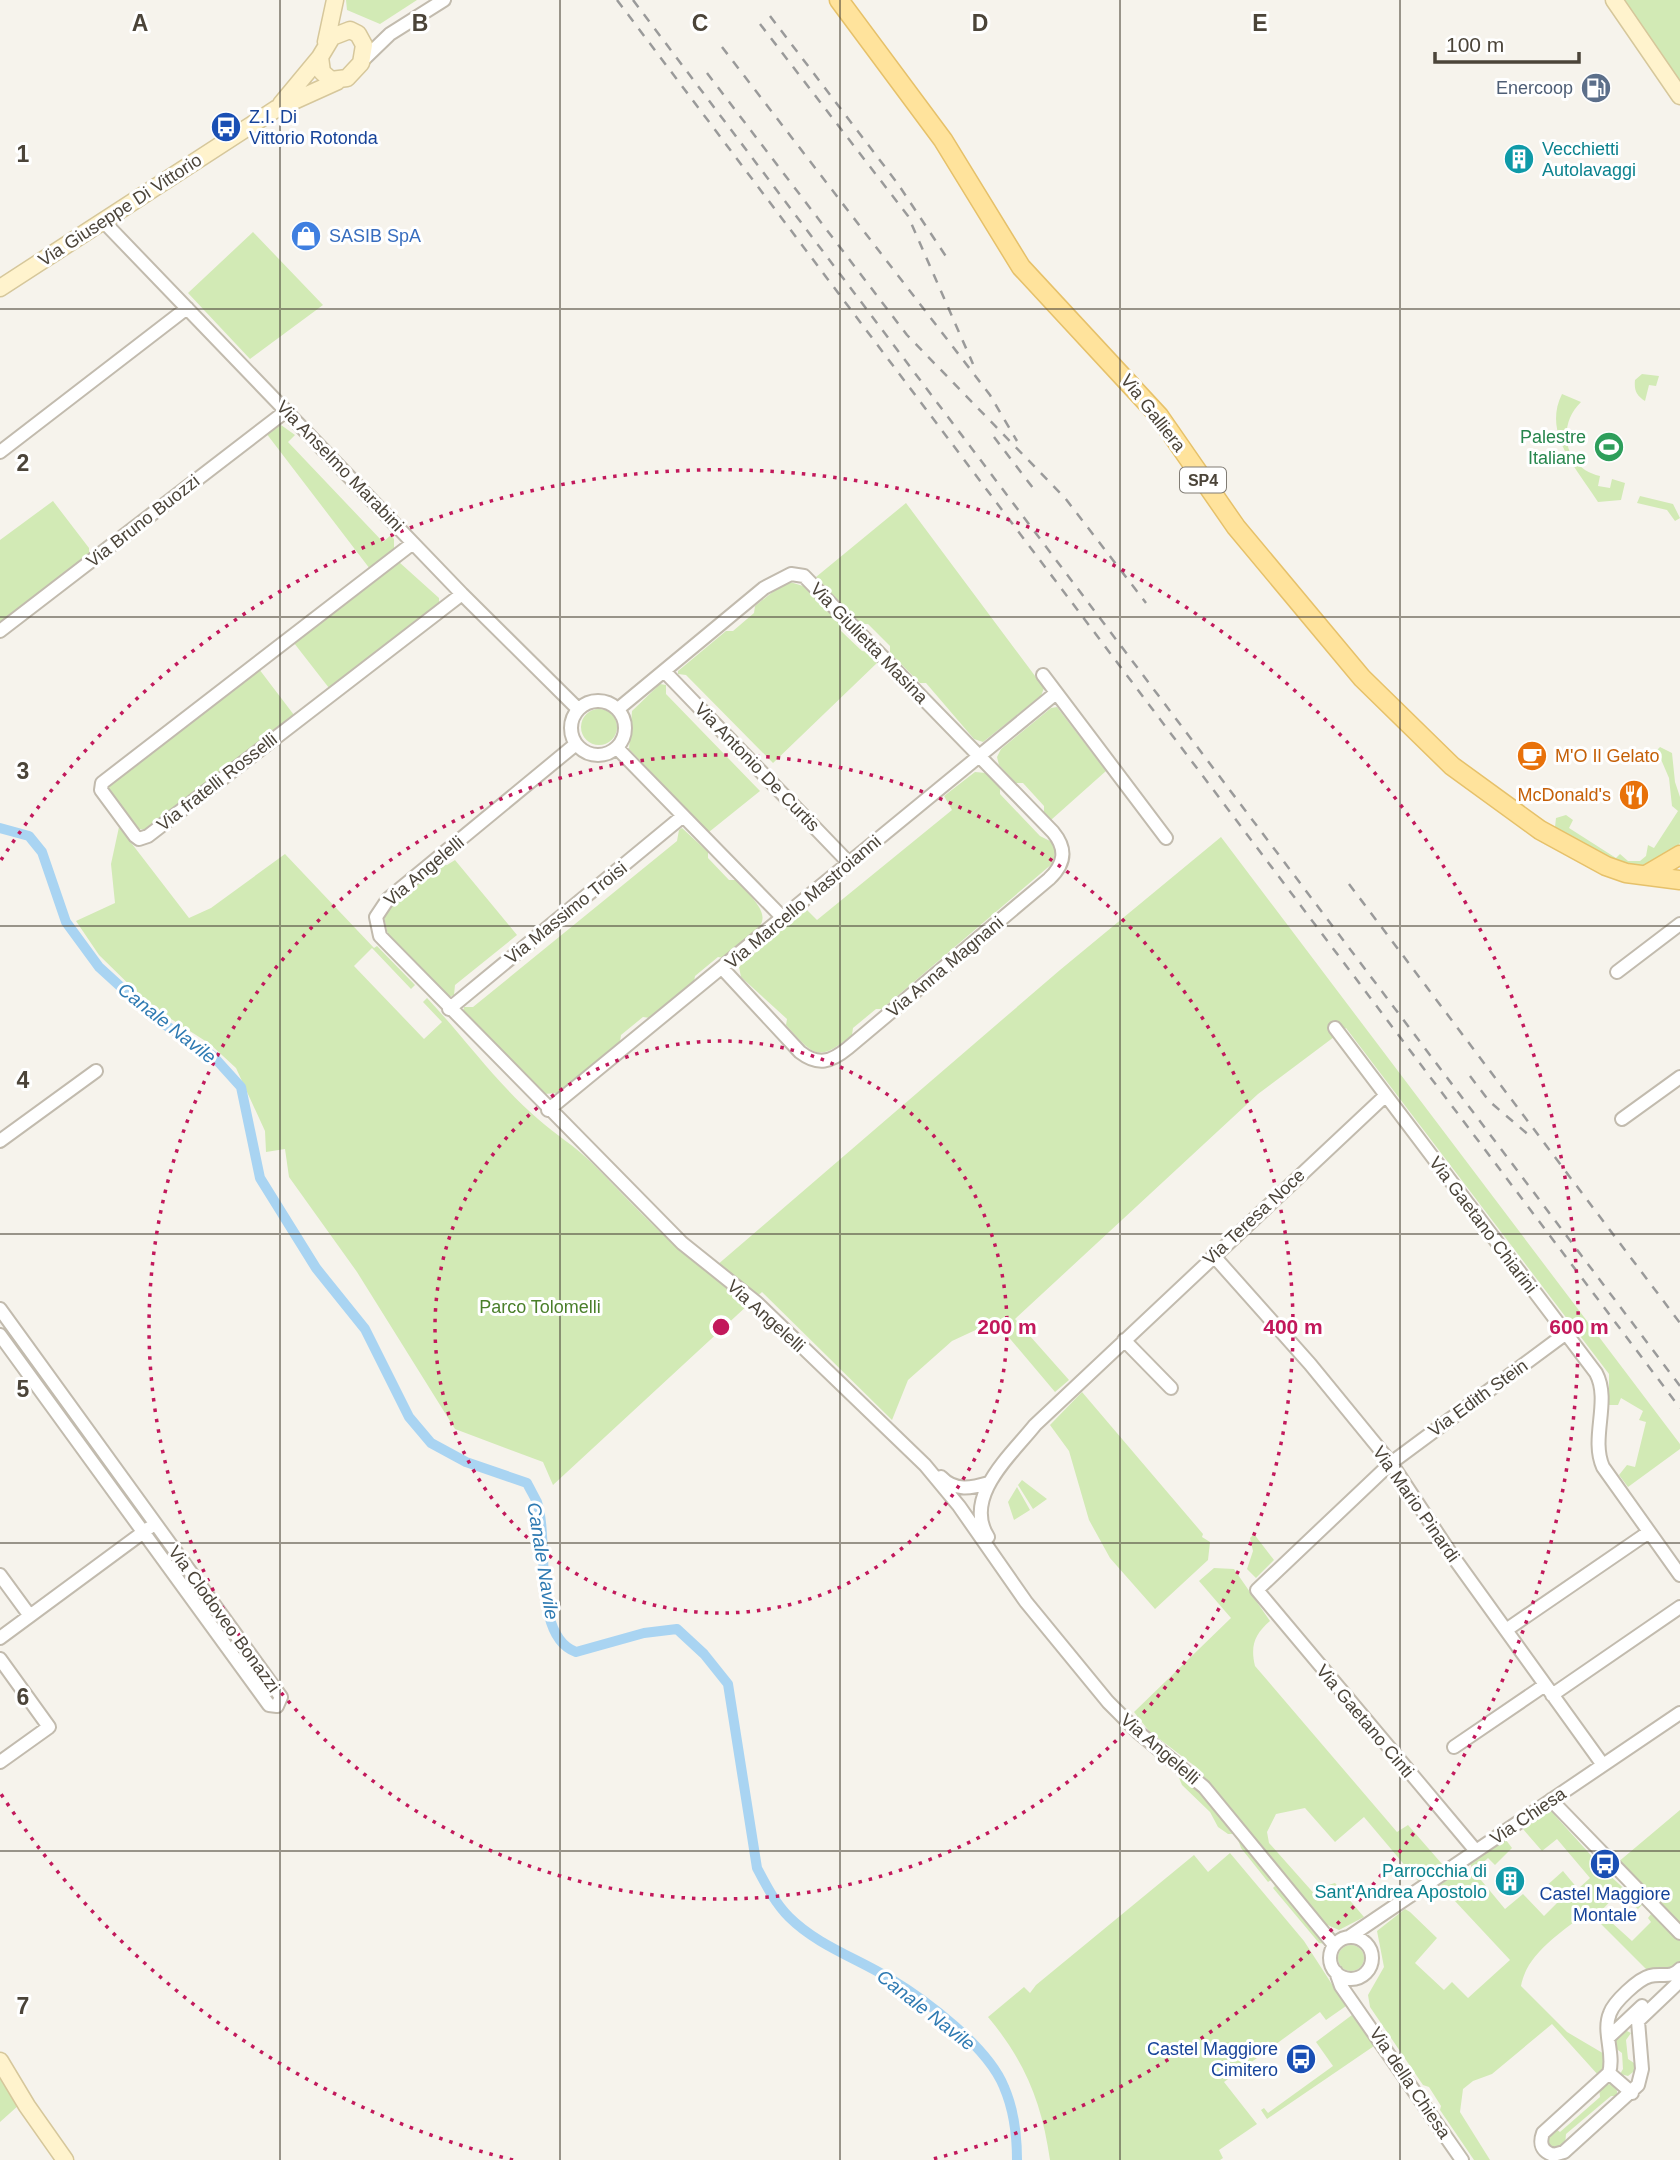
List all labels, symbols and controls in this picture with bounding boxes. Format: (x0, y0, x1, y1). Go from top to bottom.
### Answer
text: A (132, 10, 148, 36)
text: B (412, 10, 428, 36)
text: C (692, 10, 708, 36)
text: D (972, 10, 988, 36)
text: E (1252, 10, 1268, 36)
scale bar (1435, 21, 1578, 65)
text: 100 m (1446, 33, 1504, 56)
fuel station icon: Enercoop (1579, 71, 1613, 105)
place label: Enercoop (1496, 78, 1573, 98)
place label: Z.I. Di Vittorio Rotonda (249, 107, 379, 148)
bus stop icon: Z.I. Di Vittorio Rotonda (209, 110, 243, 144)
place label: Vecchietti Autolavaggi (1542, 139, 1636, 180)
text: 1 (17, 141, 30, 167)
building icon: Vecchietti Autolavaggi (1502, 142, 1536, 176)
street label: Via Giuseppe Di Vittorio (35, 150, 205, 270)
shop icon: SASIB SpA (289, 219, 323, 253)
place label: SASIB SpA (329, 226, 421, 246)
street label: Via Galliera (1117, 370, 1190, 456)
street label: Via Anselmo Marabini (272, 397, 408, 535)
place label: Palestre Italiane (1520, 427, 1586, 468)
sports icon: Palestre Italiane (1592, 430, 1626, 464)
text: 2 (17, 450, 29, 476)
road number: SP4 (1180, 467, 1226, 492)
street label: Via Bruno Buozzi (83, 471, 203, 571)
street label: Via Giulietta Masina (806, 579, 932, 708)
street label: Via Antonio De Curtis (690, 699, 824, 835)
street label: Via fratelli Rosselli (153, 729, 281, 835)
cafe icon: M'O Il Gelato (1515, 739, 1549, 773)
place label: M'O Il Gelato (1555, 746, 1659, 766)
text: 3 (17, 758, 29, 784)
restaurant icon: McDonald's (1617, 778, 1651, 812)
place label: McDonald's (1518, 785, 1611, 805)
street label: Via Marcello Mastroianni (721, 831, 885, 973)
street label: Via Angelelli (380, 832, 468, 910)
street label: Via Massimo Troisi (501, 858, 631, 968)
street label: Via Anna Magnani (883, 912, 1007, 1022)
water label: Canale Navile (114, 978, 220, 1068)
text: 4 (17, 1067, 30, 1093)
street label: Via Gaetano Chiarini (1425, 1153, 1541, 1297)
street label: Via Teresa Noce (1199, 1165, 1309, 1269)
street label: Via Angelelli (723, 1276, 809, 1356)
park label: Parco Tolomelli (479, 1297, 601, 1317)
centre of rings (709, 1315, 733, 1339)
text: 200 m (977, 1315, 1037, 1338)
text: 400 m (1263, 1315, 1323, 1338)
text: 600 m (1549, 1315, 1609, 1338)
street label: Via Edith Stein (1424, 1355, 1532, 1441)
text: 5 (17, 1376, 30, 1402)
street label: Via Mario Pinardi (1369, 1442, 1463, 1566)
water label: Canale Navile (523, 1501, 563, 1621)
street label: Via Clodoveo Bonazzi (164, 1542, 284, 1696)
street label: Via Gaetano Cinti (1312, 1661, 1418, 1781)
text: 6 (17, 1684, 29, 1710)
street label: Via Angelelli (1117, 1709, 1203, 1789)
street label: Via Chiesa (1486, 1783, 1570, 1849)
bus stop icon: Castel Maggiore Montale (1588, 1847, 1622, 1881)
place label: Parrocchia di Sant'Andrea Apostolo (1314, 1861, 1487, 1902)
building icon: Parrocchia di Sant'Andrea Apostolo (1493, 1864, 1527, 1898)
place label: Castel Maggiore Montale (1539, 1884, 1671, 1925)
water label: Canale Navile (873, 1965, 979, 2055)
text: 7 (17, 1993, 29, 2019)
street label: Via della Chiesa (1365, 2024, 1455, 2143)
place label: Castel Maggiore Cimitero (1147, 2039, 1278, 2080)
bus stop icon: Castel Maggiore Cimitero (1284, 2042, 1318, 2076)

